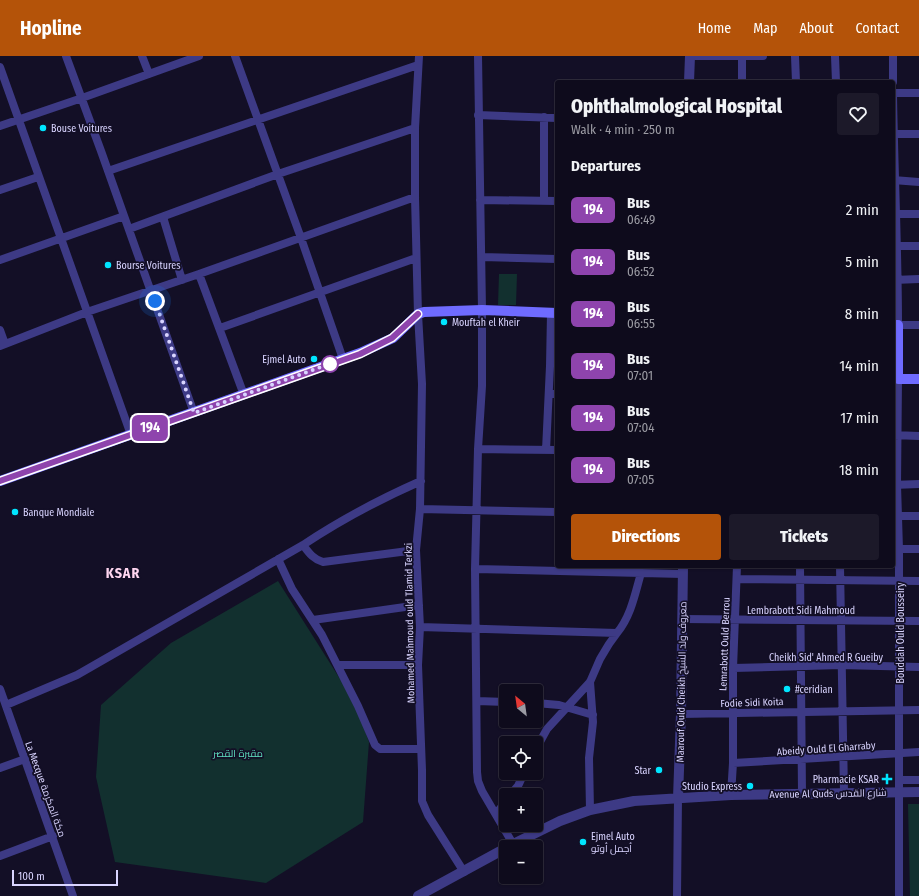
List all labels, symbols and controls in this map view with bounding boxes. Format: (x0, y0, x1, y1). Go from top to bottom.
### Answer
text: Hopline (20, 17, 82, 40)
text: Home (698, 20, 731, 37)
text: Map (753, 20, 777, 37)
text: About (799, 20, 834, 37)
text: Contact (856, 20, 899, 37)
button: heart (837, 93, 879, 135)
text: Ophthalmological Hospital (571, 95, 782, 118)
text: Walk · 4 min · 250 m (571, 122, 675, 137)
marker: Bouse Voitures (38, 123, 48, 133)
place label: Bouse Voitures (51, 123, 112, 135)
text: Departures (571, 157, 641, 175)
text: Bus (627, 194, 650, 212)
text: 194 (583, 201, 603, 218)
text: 2 min (846, 201, 879, 219)
text: 06:49 (627, 212, 655, 227)
text: Bus (627, 246, 650, 264)
text: 194 (583, 253, 603, 270)
text: 5 min (845, 253, 879, 271)
marker: Bourse Voitures (103, 260, 113, 270)
place label: Bourse Voitures (116, 260, 180, 272)
text: 06:52 (627, 264, 655, 279)
your location (145, 291, 165, 311)
text: Bus (627, 298, 650, 316)
text: 194 (583, 305, 603, 322)
text: 8 min (845, 305, 879, 323)
text: 06:55 (627, 316, 655, 331)
marker: Mouftah el Kheir (439, 317, 449, 327)
place label: Mouftah el Kheir (452, 317, 520, 329)
text: Bus (627, 350, 650, 368)
place label: Ejmel Auto (262, 354, 306, 366)
marker: Ejmel Auto (309, 354, 319, 364)
unlabelled marker (321, 355, 339, 373)
text: 194 (583, 357, 603, 374)
text: 14 min (839, 357, 879, 375)
text: 07:01 (627, 368, 653, 383)
text: Bus (627, 402, 650, 420)
text: 194 (583, 409, 603, 426)
text: 17 min (840, 409, 879, 427)
line badge: 194 (127, 415, 173, 441)
text: 194 (140, 419, 160, 436)
text: 07:04 (627, 420, 655, 435)
text: Bus (627, 454, 650, 472)
text: 194 (583, 461, 603, 478)
text: 18 min (839, 461, 879, 479)
text: 07:05 (627, 472, 654, 487)
marker: Banque Mondiale (10, 507, 20, 517)
place label: Banque Mondiale (23, 507, 94, 519)
button: Directions (571, 514, 721, 560)
button: Tickets (729, 514, 879, 560)
street label: Mohamed Mahmoud ould Tlamid Terkzi (403, 543, 417, 703)
district label: KSAR (106, 565, 140, 582)
street label: Bouddah Ould Bousseiry (895, 582, 907, 683)
street label: Lemrabott Ould Berrou (717, 597, 733, 691)
street label: Maarouf Ould Cheikh معروف ولد الشيخ (675, 601, 689, 763)
street label: Lembrabott Sidi Mahmoud (747, 605, 855, 617)
street label: Cheikh Sid' Ahmed R Gueiby (769, 652, 884, 664)
north arrow (499, 684, 543, 728)
map controls (499, 684, 543, 884)
marker: #ceridian (782, 684, 792, 694)
place label: #ceridian (795, 684, 833, 696)
street label: Fodie Sidi Koita (720, 696, 784, 710)
button: locate (499, 736, 543, 780)
street label: La Mecque مكة المكرمة (22, 740, 68, 839)
street label: Abeidy Ould El Gharraby (776, 740, 876, 758)
park label: مقبرة القصر (212, 748, 263, 760)
place label: Star (634, 765, 651, 777)
marker: Star (654, 765, 664, 775)
place label: Pharmacie KSAR (813, 774, 880, 786)
marker: Pharmacie KSAR (882, 774, 892, 784)
place label: Studio Express (682, 781, 742, 793)
marker: Studio Express (745, 781, 755, 791)
street label: Avenue Al Quds شارع القدس (769, 787, 887, 801)
button: + (499, 788, 543, 832)
place label: Ejmel Auto أجمل أوتو (591, 831, 635, 855)
marker: Ejmel Auto أجمل أوتو (578, 837, 588, 847)
button: − (499, 840, 543, 884)
scale bar (12, 868, 118, 887)
text: 100 m (18, 870, 45, 883)

